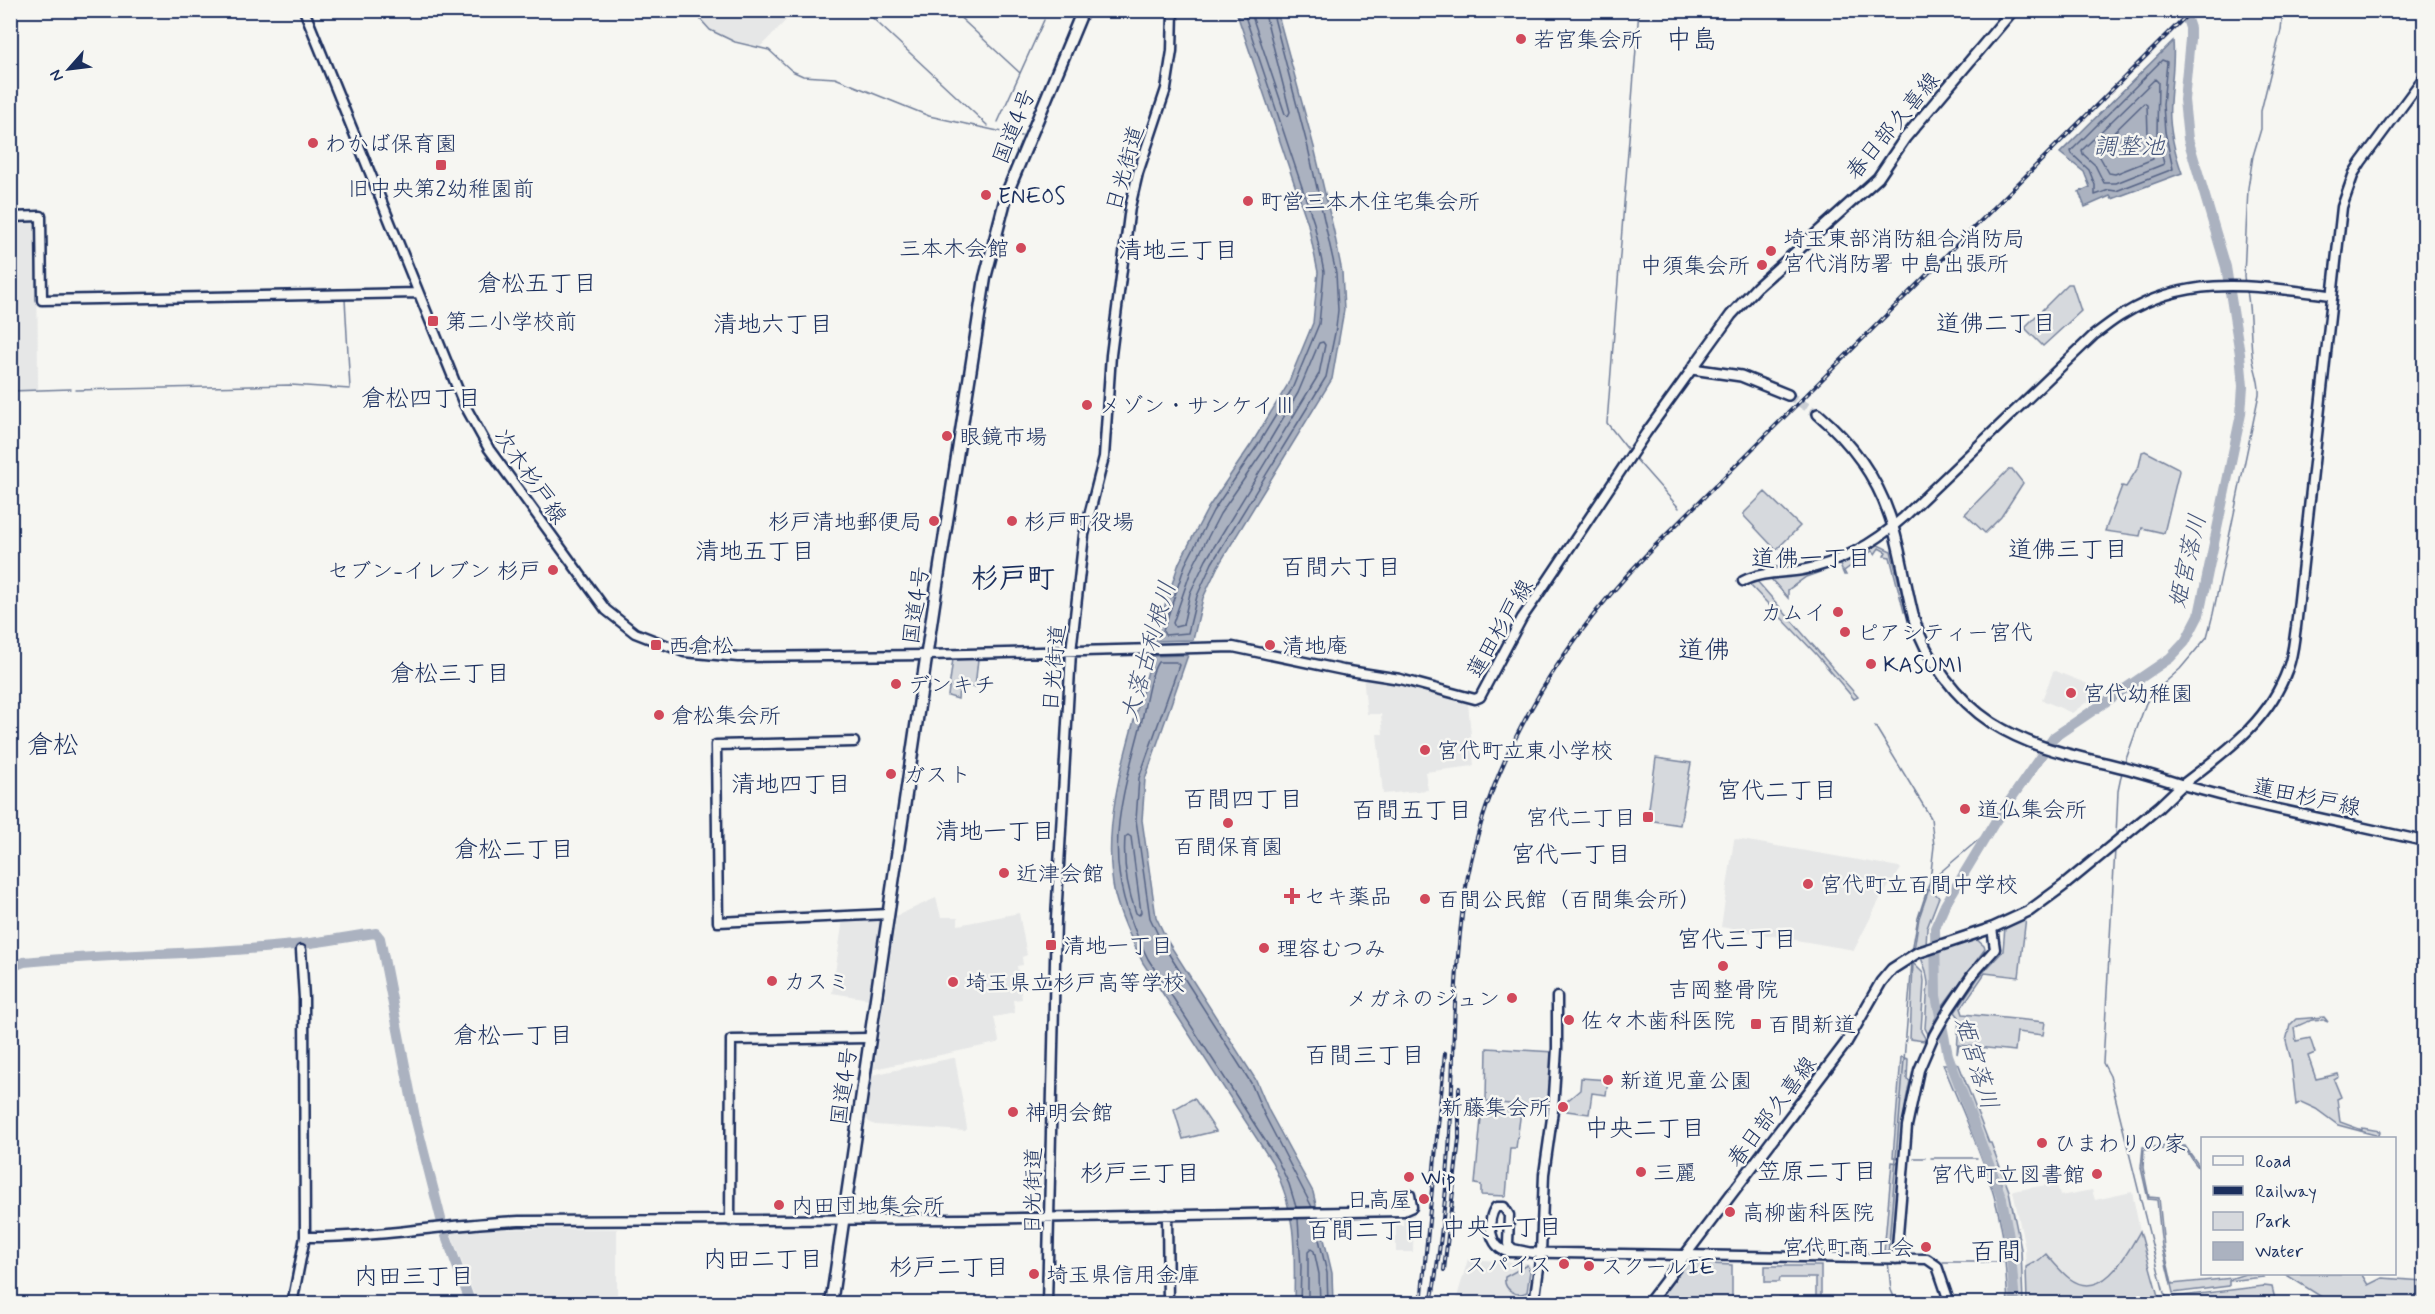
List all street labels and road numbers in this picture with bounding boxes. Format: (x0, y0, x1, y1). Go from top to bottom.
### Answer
street label: 春日部久喜線 (1840, 67, 1947, 186)
street label: 国道4号 (987, 85, 1043, 169)
street label: 日光街道 (1100, 122, 1152, 215)
street label: 次木杉戸線 (486, 424, 572, 530)
street label: 国道4号 (898, 564, 936, 646)
street label: 蓮田杉戸線 (1461, 574, 1540, 684)
street label: 日光街道 (1037, 623, 1073, 713)
street label: 蓮田杉戸線 (2250, 773, 2363, 823)
street label: 国道4号 (826, 1045, 864, 1127)
street label: 春日部久喜線 (1722, 1051, 1824, 1173)
street label: 日光街道 (1019, 1147, 1049, 1235)

